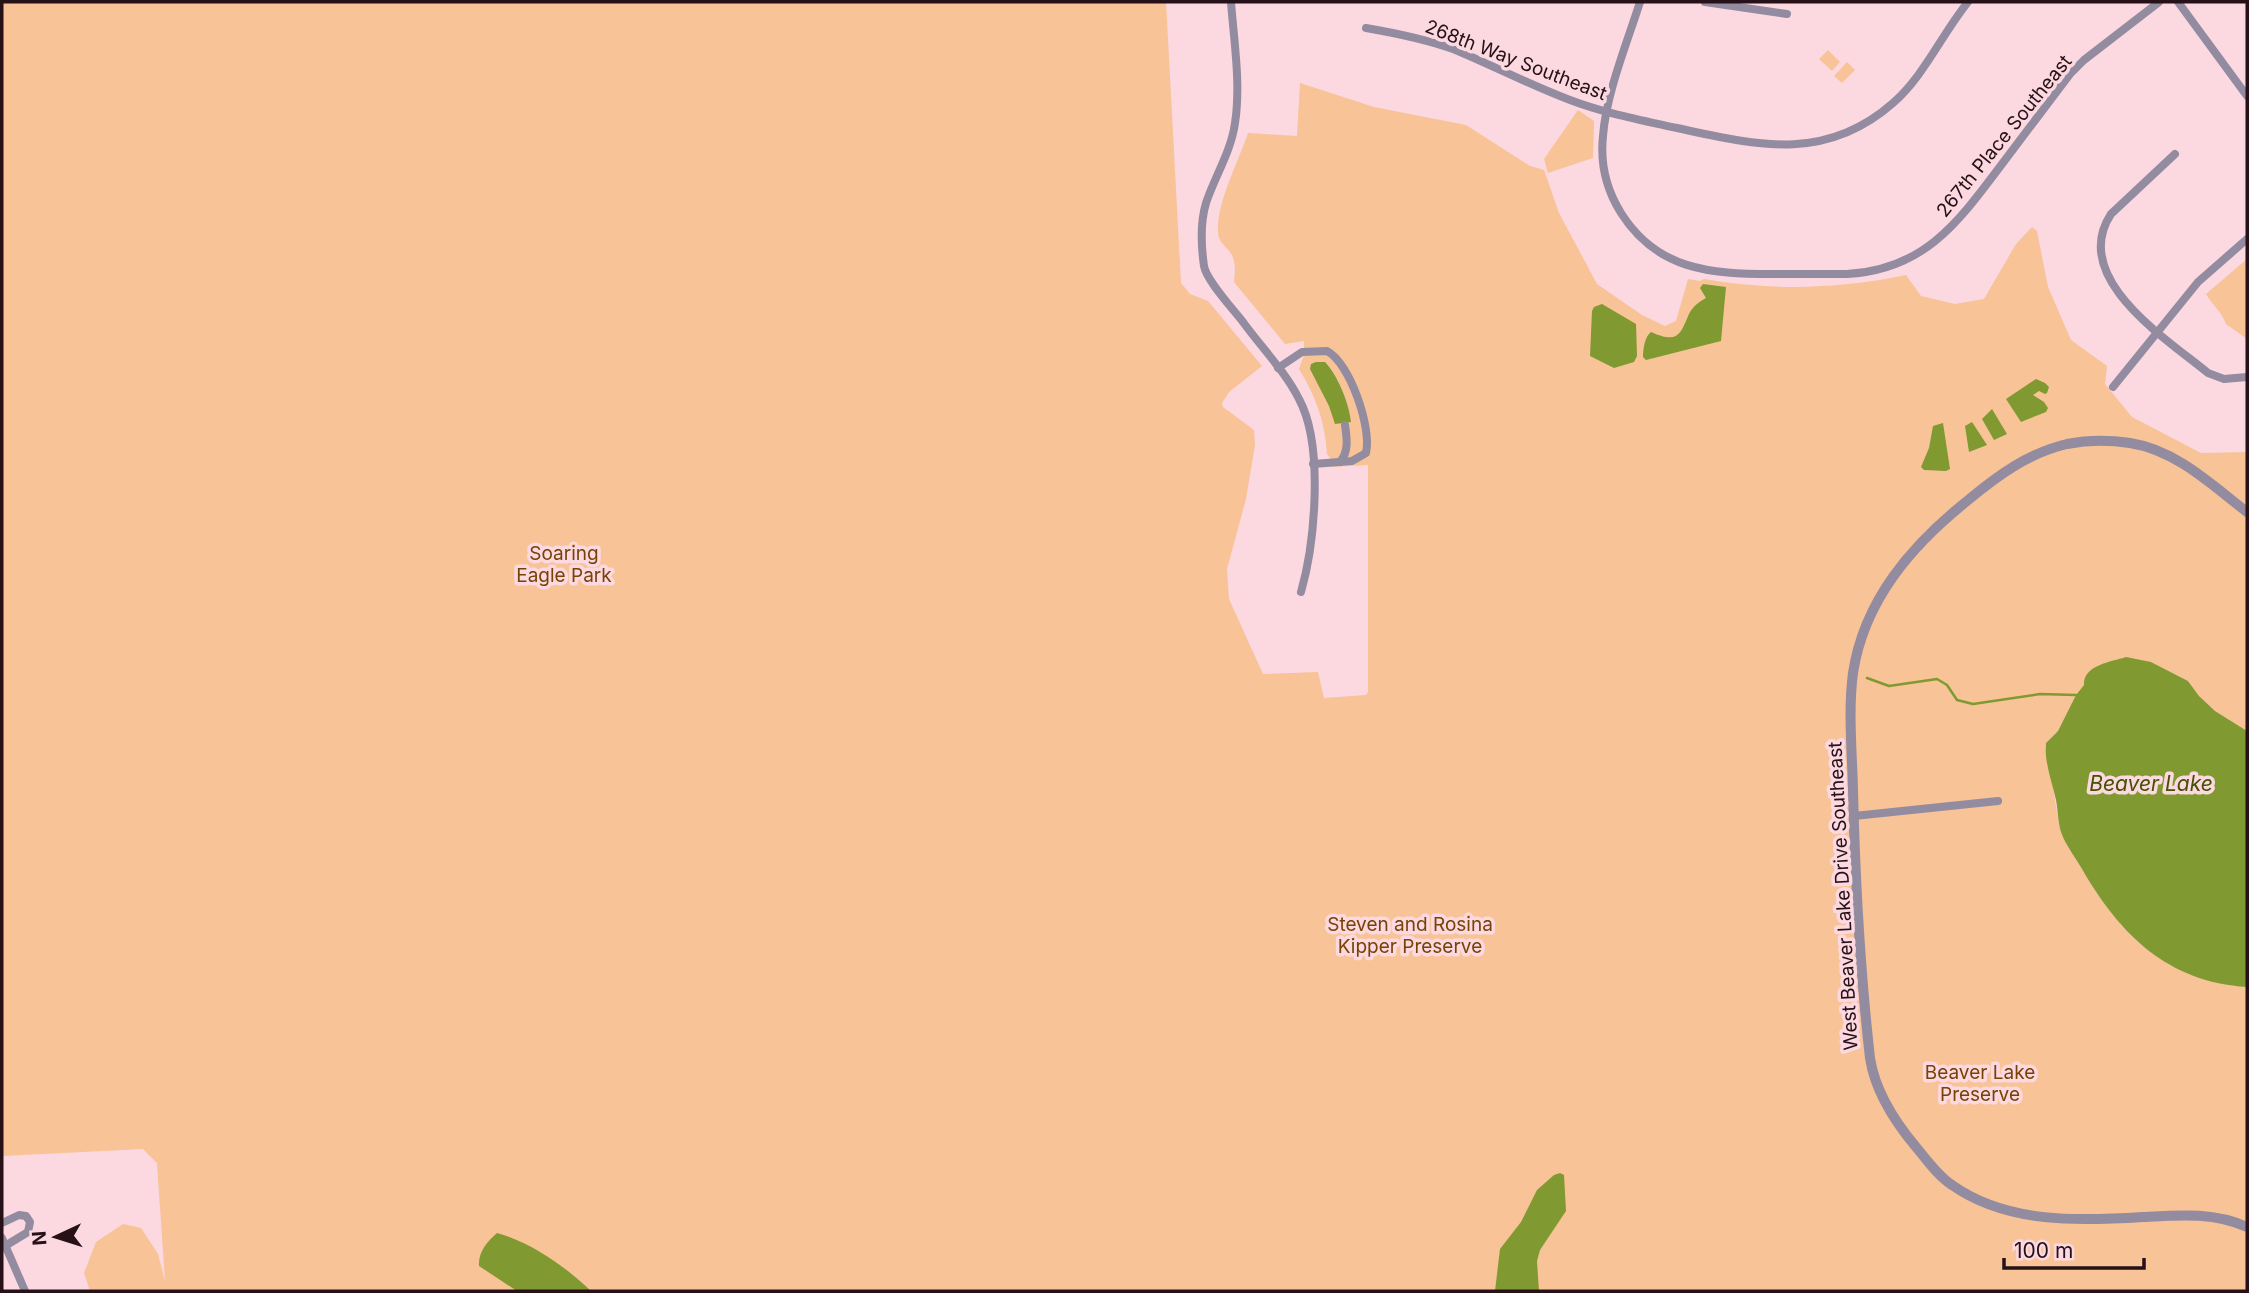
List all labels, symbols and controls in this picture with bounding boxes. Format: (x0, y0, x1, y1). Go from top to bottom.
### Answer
street label: 268th Way Southeast (1422, 15, 1610, 105)
street label: 267th Place Southeast (1931, 50, 2077, 222)
park label: Soaring Eagle Park (516, 542, 612, 587)
street label: West Beaver Lake Drive Southeast (1823, 741, 1863, 1051)
water label: Beaver Lake (2089, 771, 2213, 796)
park label: Steven and Rosina Kipper Preserve (1327, 913, 1493, 958)
park label: Beaver Lake Preserve (1925, 1061, 2035, 1106)
north arrow (21, 1202, 91, 1272)
scale bar (2004, 1226, 2144, 1270)
text: N (28, 1230, 52, 1246)
text: 100 m (2014, 1238, 2073, 1263)

